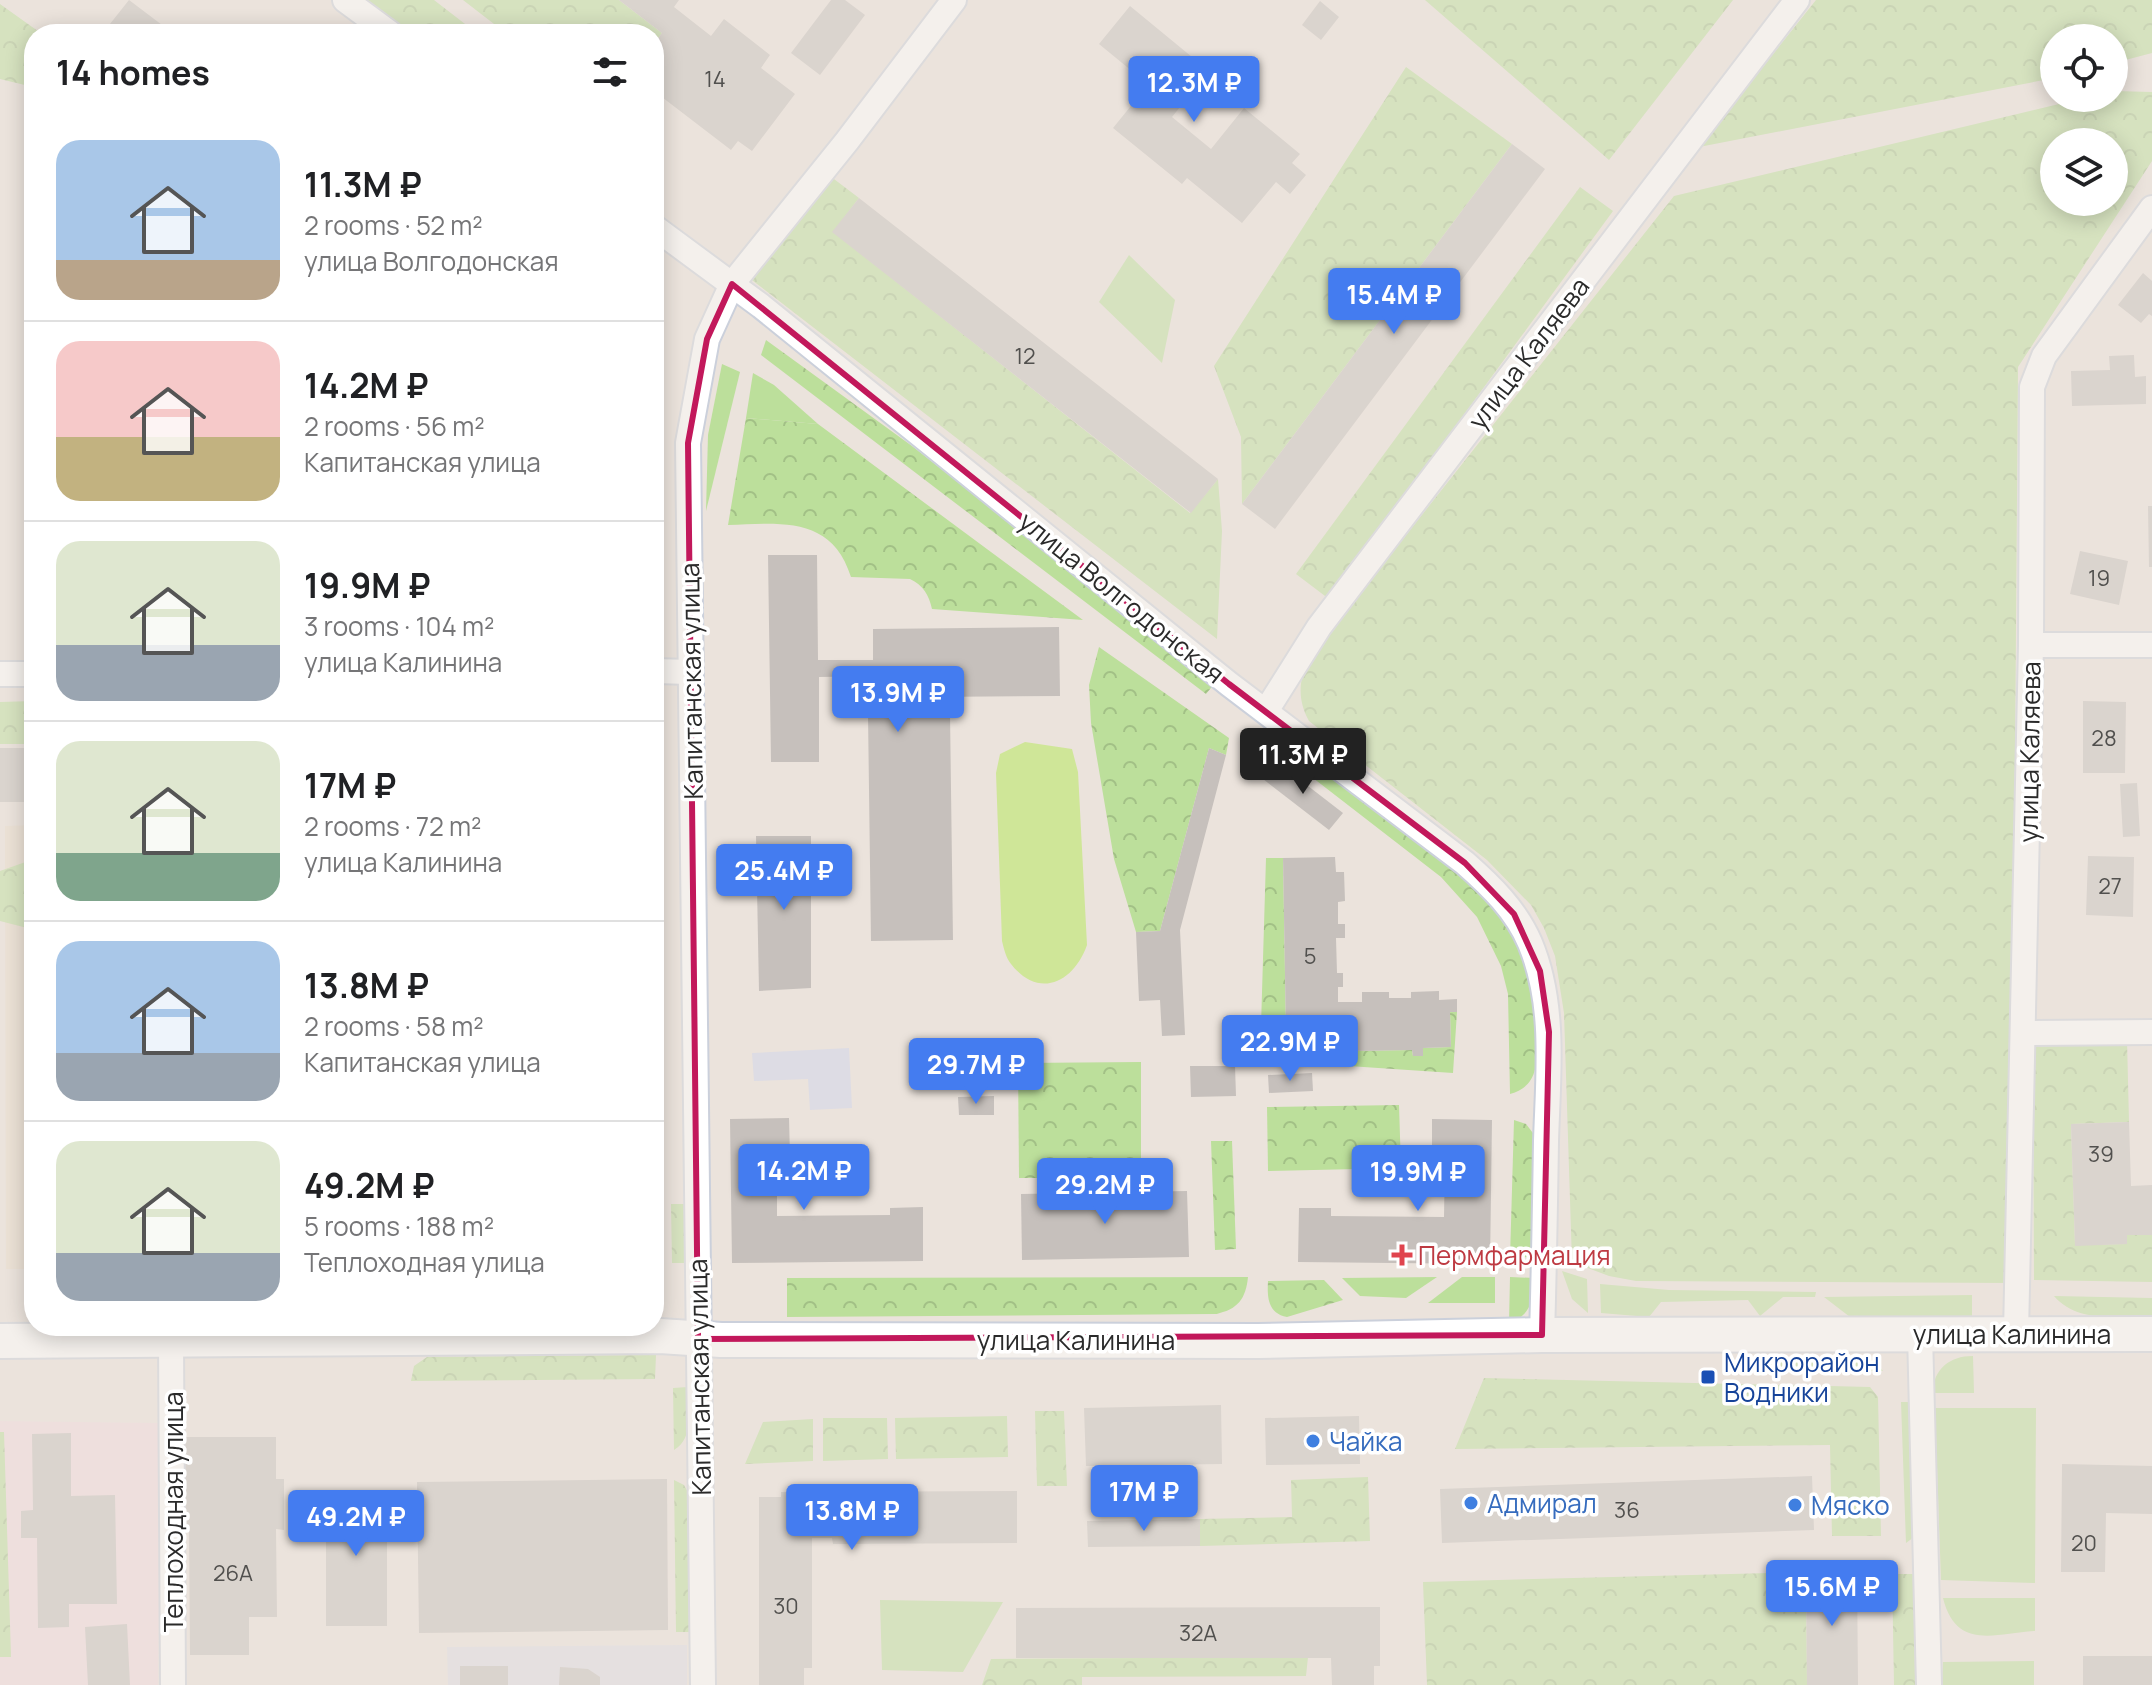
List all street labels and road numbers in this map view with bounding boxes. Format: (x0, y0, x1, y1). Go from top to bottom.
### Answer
street label: улица Каляева (1459, 270, 1597, 436)
street label: улица Волгодонская (1012, 503, 1232, 691)
street label: Капитанская улица (671, 562, 711, 800)
street label: улица Каляева (2009, 661, 2049, 843)
street label: Капитанская улица (679, 1258, 719, 1496)
street label: улица Калинина (1913, 1316, 2111, 1352)
street label: улица Калинина (977, 1322, 1175, 1358)
street label: Теплоходная улица (155, 1392, 191, 1632)

